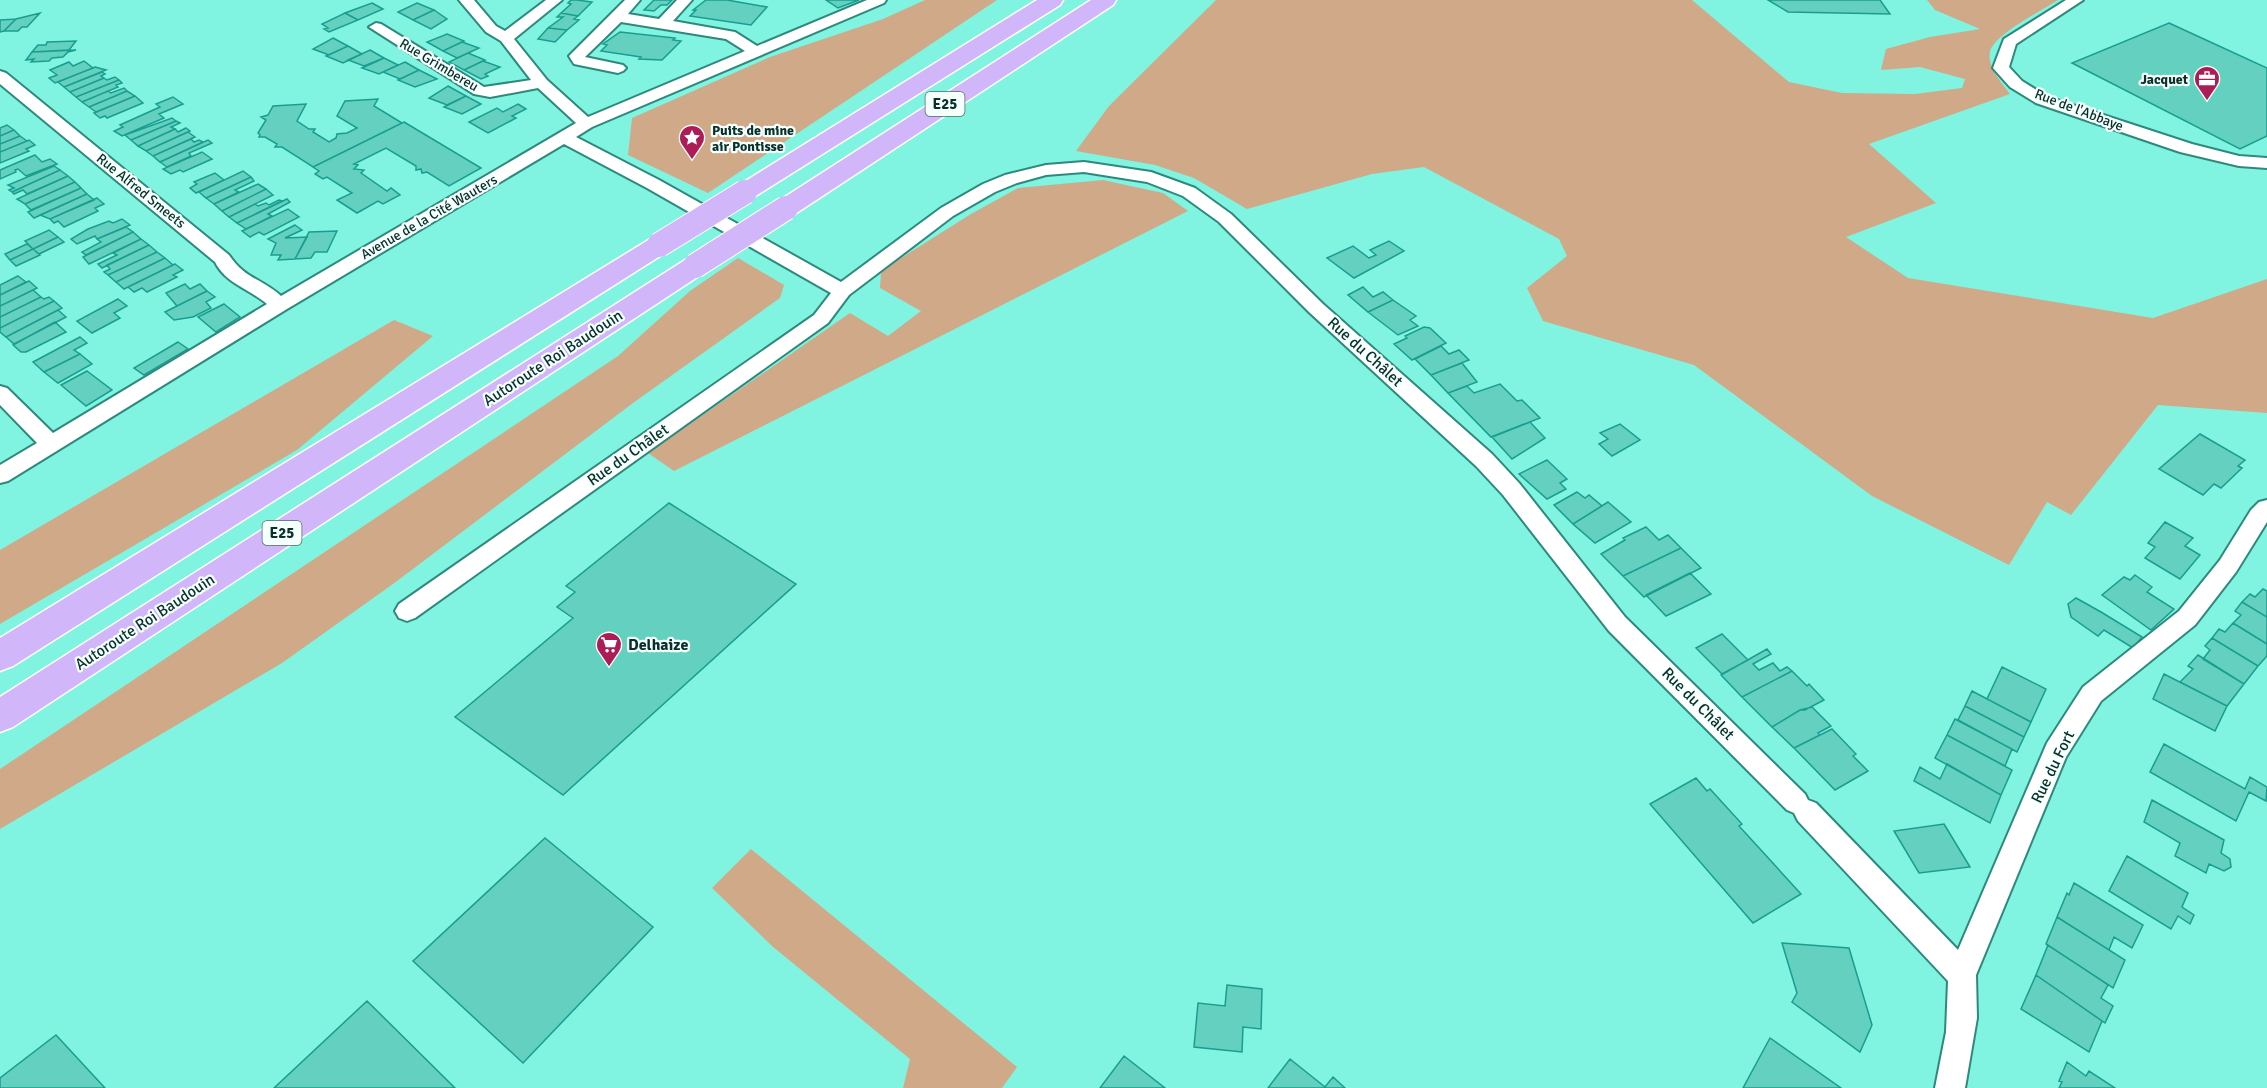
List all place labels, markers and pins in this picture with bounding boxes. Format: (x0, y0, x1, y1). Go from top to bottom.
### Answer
office icon: Jacquet (2192, 64, 2222, 102)
place label: Jacquet (2141, 71, 2189, 88)
place label: Puits de mine air Pontisse (712, 122, 794, 155)
place icon: Puits de mine air Pontisse (677, 123, 707, 161)
supermarket icon: Delhaize (594, 630, 624, 668)
place label: Delhaize (628, 635, 688, 655)

